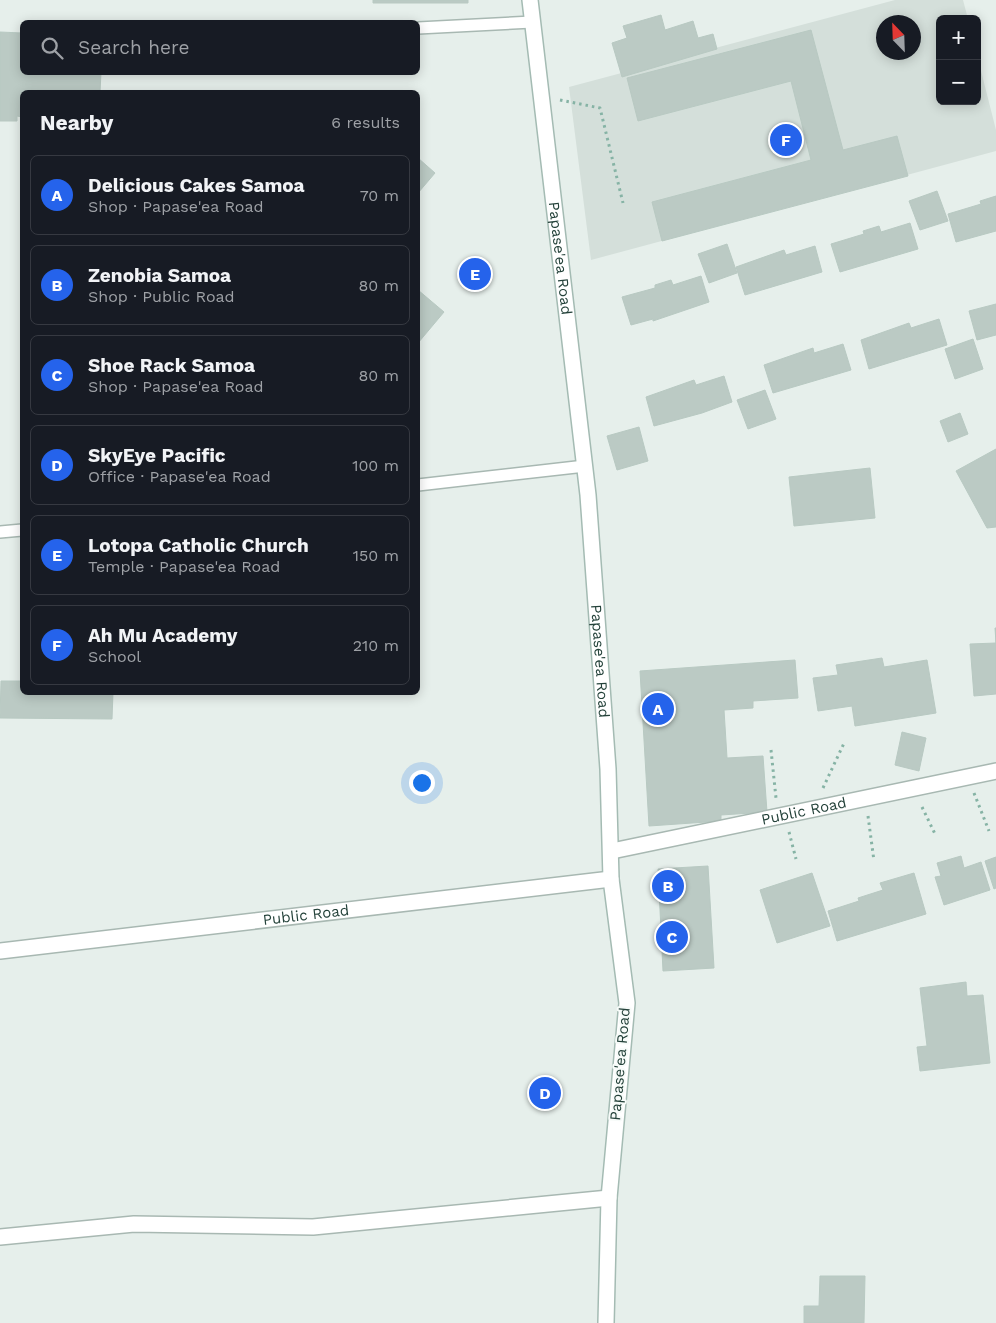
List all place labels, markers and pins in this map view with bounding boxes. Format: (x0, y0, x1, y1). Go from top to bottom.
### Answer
pin: F (770, 121, 802, 159)
pin: E (459, 255, 491, 293)
pin: A (642, 690, 674, 728)
pin: B (652, 867, 684, 905)
pin: C (656, 918, 688, 956)
pin: D (529, 1074, 561, 1112)

